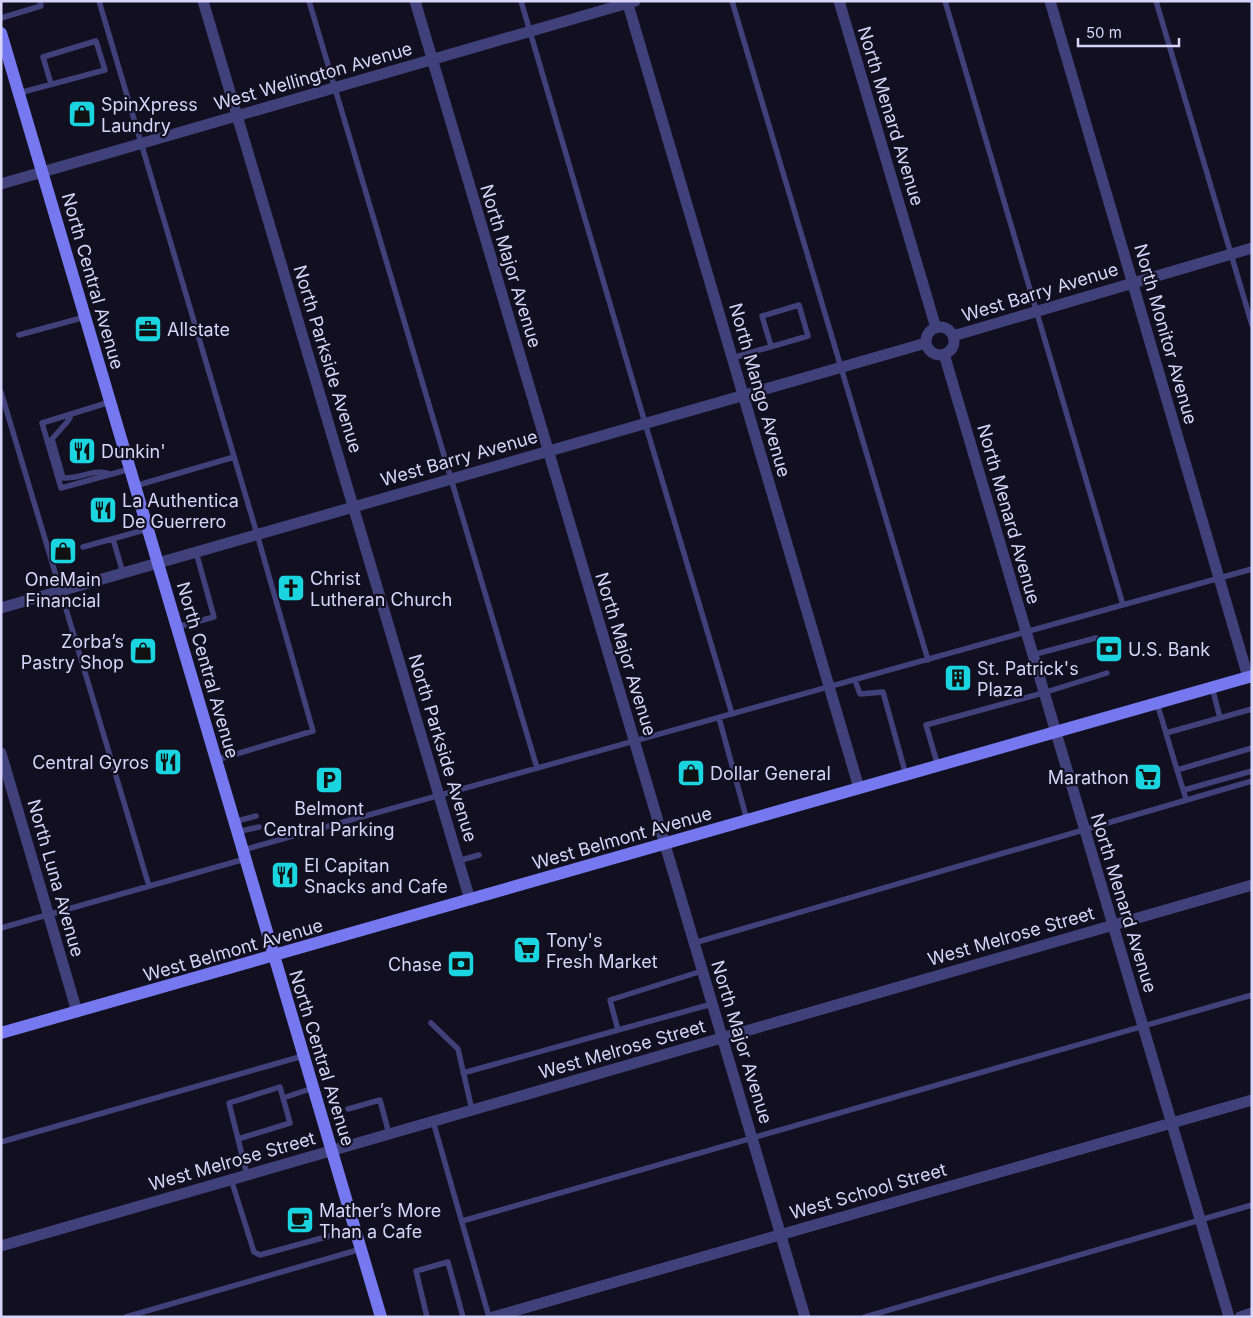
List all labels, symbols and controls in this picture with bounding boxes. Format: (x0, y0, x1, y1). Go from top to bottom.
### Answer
scale bar (1078, 15, 1179, 47)
text: 50 m (1086, 23, 1122, 42)
street label: North Menard Avenue (854, 24, 928, 208)
street label: West Wellington Avenue (211, 38, 415, 114)
place label: SpinXpress Laundry (101, 94, 198, 136)
shop icon: SpinXpress Laundry (67, 99, 97, 129)
street label: North Major Avenue (476, 182, 546, 350)
street label: North Central Avenue (58, 190, 128, 372)
street label: North Monitor Avenue (1130, 241, 1202, 427)
street label: West Barry Avenue (959, 258, 1121, 326)
street label: North Parkside Avenue (289, 263, 367, 455)
street label: North Mango Avenue (725, 301, 795, 479)
office icon: Allstate (133, 314, 163, 344)
place label: Allstate (167, 319, 230, 340)
street label: North Menard Avenue (973, 422, 1045, 606)
street label: West Barry Avenue (378, 426, 540, 490)
restaurant icon: Dunkin' (67, 436, 97, 466)
place label: Dunkin' (101, 441, 166, 462)
place label: La Authentica De Guerrero (122, 490, 239, 532)
restaurant icon: La Authentica De Guerrero (88, 495, 118, 525)
shop icon: OneMain Financial (48, 536, 78, 566)
place label: Christ Lutheran Church (310, 568, 452, 610)
place label: OneMain Financial (25, 569, 101, 611)
street label: North Major Avenue (591, 570, 661, 738)
church icon: Christ Lutheran Church (276, 573, 306, 603)
street label: North Central Avenue (173, 579, 243, 761)
place label: Zorba’s Pastry Shop (21, 631, 124, 673)
bank icon: U.S. Bank (1094, 634, 1124, 664)
shop icon: Zorba’s Pastry Shop (128, 636, 158, 666)
place label: U.S. Bank (1128, 639, 1210, 660)
street label: North Parkside Avenue (404, 652, 482, 844)
place label: St. Patrick's Plaza (977, 658, 1079, 700)
building icon: St. Patrick's Plaza (943, 663, 973, 693)
restaurant icon: Central Gyros (153, 747, 183, 777)
place label: Central Gyros (32, 752, 149, 773)
shop icon: Dollar General (676, 758, 706, 788)
supermarket icon: Marathon (1133, 762, 1163, 792)
place label: Dollar General (710, 763, 831, 784)
parking icon: Belmont Central Parking (314, 765, 344, 795)
place label: Marathon (1048, 767, 1129, 788)
street label: North Luna Avenue (23, 797, 89, 959)
place label: Belmont Central Parking (263, 798, 395, 840)
street label: West Belmont Avenue (530, 802, 714, 874)
street label: North Menard Avenue (1087, 811, 1161, 995)
place label: El Capitan Snacks and Cafe (304, 855, 448, 897)
restaurant icon: El Capitan Snacks and Cafe (270, 860, 300, 890)
street label: West Melrose Street (925, 902, 1097, 970)
street label: West Belmont Avenue (141, 914, 325, 986)
place label: Tony's Fresh Market (546, 930, 658, 972)
supermarket icon: Tony's Fresh Market (512, 935, 542, 965)
bank icon: Chase (446, 949, 476, 979)
place label: Chase (388, 954, 442, 975)
street label: North Major Avenue (707, 958, 777, 1126)
street label: North Central Avenue (285, 968, 359, 1148)
street label: West Melrose Street (536, 1015, 708, 1083)
street label: West Melrose Street (146, 1127, 318, 1195)
street label: West School Street (787, 1159, 949, 1223)
place label: Mather’s More Than a Cafe (319, 1200, 441, 1242)
cafe icon: Mather’s More Than a Cafe (285, 1205, 315, 1235)

